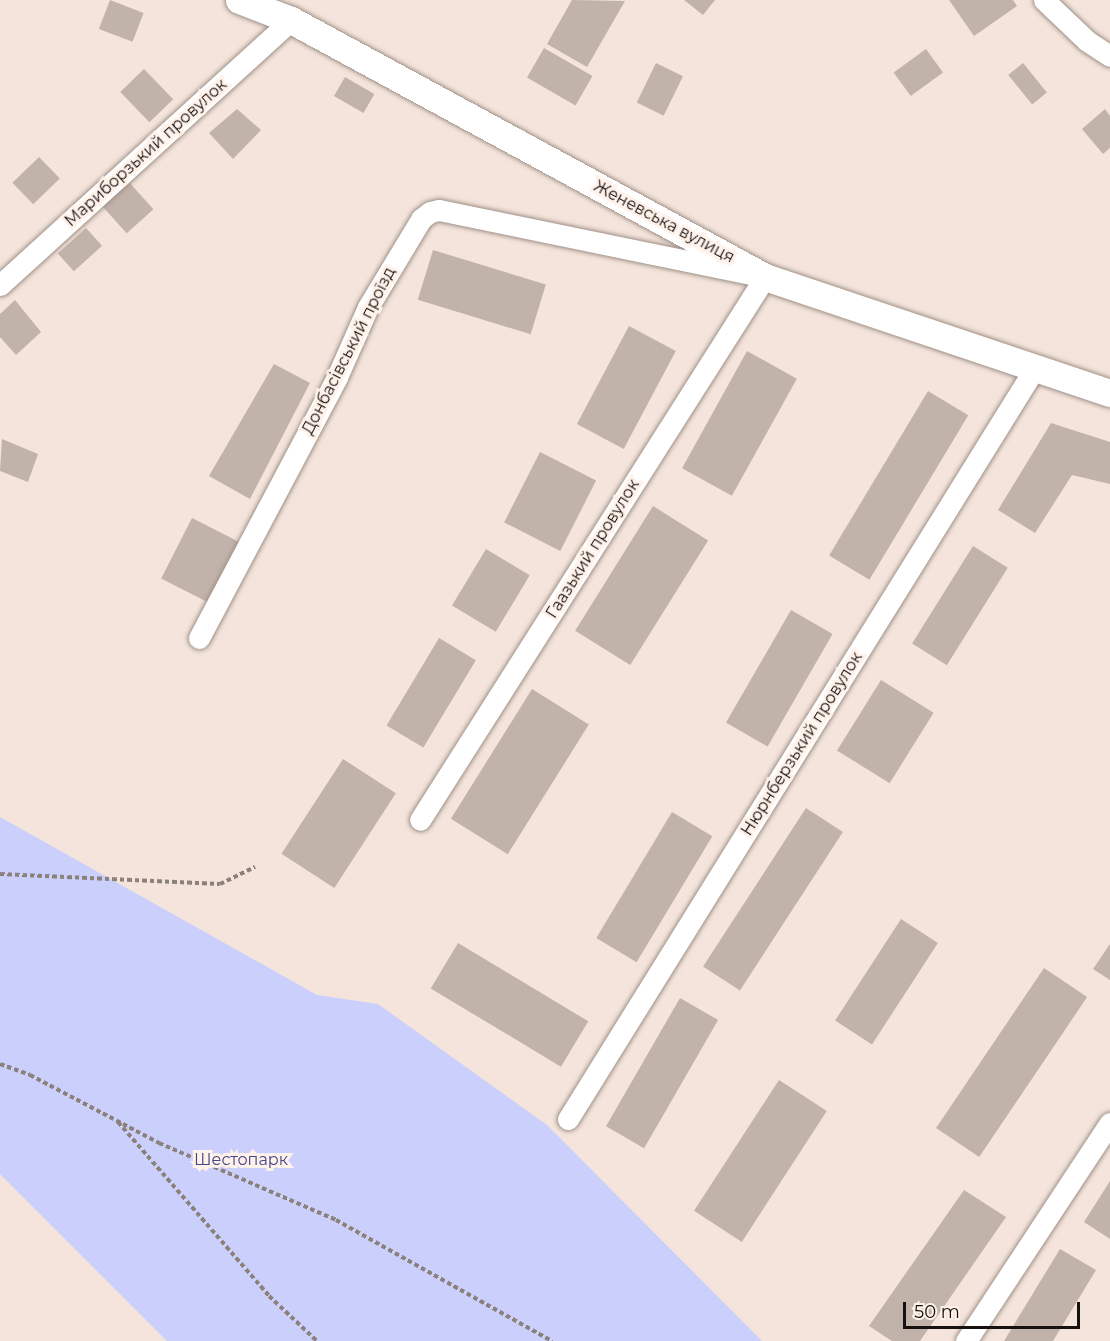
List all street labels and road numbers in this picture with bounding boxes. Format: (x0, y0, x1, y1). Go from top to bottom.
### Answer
street label: Мариборзький провулок (61, 75, 231, 231)
street label: Женевська вулиця (590, 177, 738, 267)
street label: Донбасівський проїзд (298, 264, 400, 438)
street label: Гаазький провулок (542, 476, 644, 622)
street label: Нюрнберзький провулок (737, 649, 867, 839)

